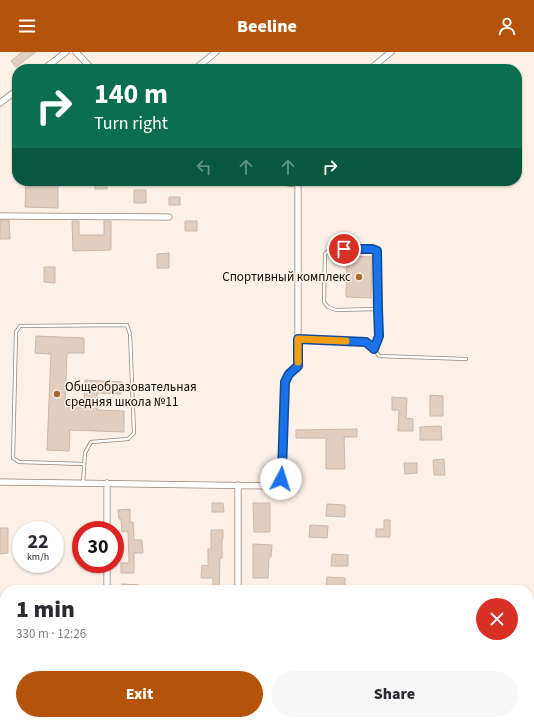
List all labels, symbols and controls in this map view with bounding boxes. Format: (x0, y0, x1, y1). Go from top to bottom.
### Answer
text: Beeline (237, 14, 297, 39)
icon: menu (16, 15, 38, 37)
icon: person (496, 15, 518, 37)
text: 140 m (94, 74, 168, 114)
icon: right (28, 80, 80, 132)
text: Turn right (94, 111, 168, 136)
icon: left (193, 156, 215, 178)
icon: ahead (235, 156, 257, 178)
icon: ahead (277, 156, 299, 178)
icon: right (319, 156, 341, 178)
pin (327, 232, 361, 266)
icon: arrive (333, 238, 355, 260)
place label: Спортивный комплекс (222, 268, 351, 286)
marker: Спортивный комплекс (354, 272, 364, 282)
place label: Общеобразовательная средняя школа №11 (65, 378, 197, 411)
marker: Общеобразовательная средняя школа №11 (52, 389, 62, 399)
position arrow (260, 458, 302, 500)
speed limit sign: 30 (72, 521, 124, 573)
text: 22 (27, 528, 49, 556)
text: km/h (27, 550, 49, 564)
text: 1 min (16, 592, 75, 627)
button: close (476, 598, 518, 640)
text: 330 m · 12:26 (16, 625, 86, 643)
button: Exit (16, 671, 263, 717)
button: Share (271, 671, 518, 717)

